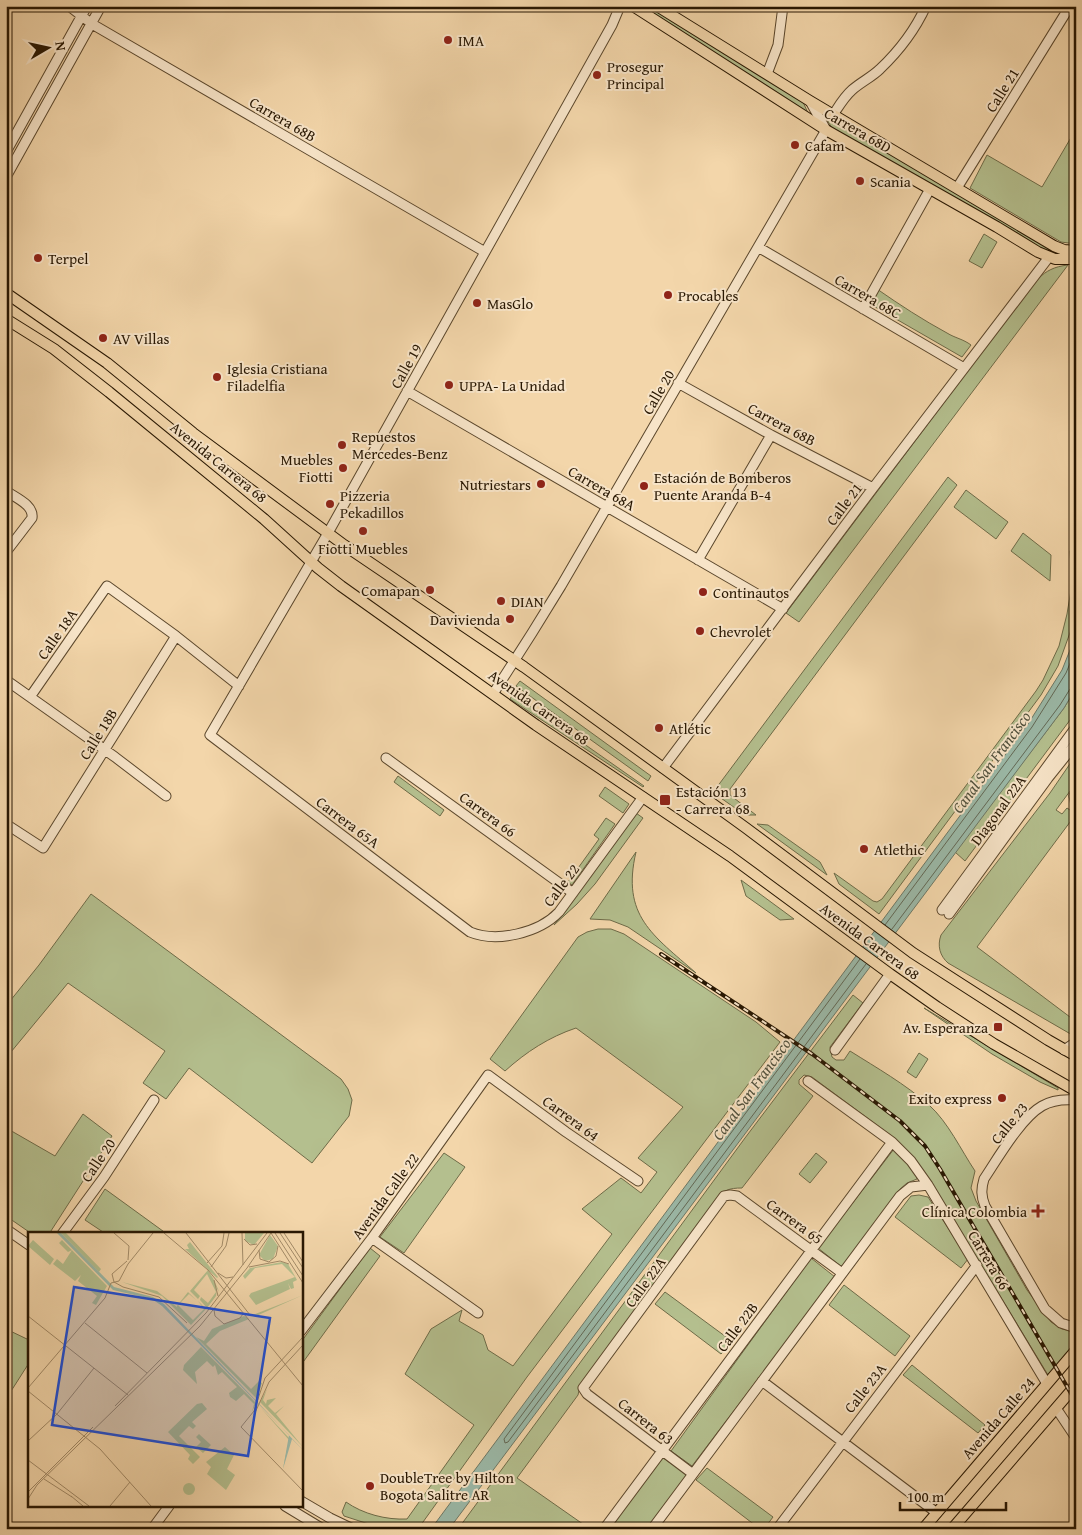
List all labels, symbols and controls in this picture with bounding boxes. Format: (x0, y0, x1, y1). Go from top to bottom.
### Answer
north arrow (22, 22, 72, 72)
place label: IMA (458, 30, 484, 51)
marker: IMA (442, 34, 454, 46)
text: N (50, 40, 72, 53)
place label: Prosegur Principal (607, 56, 664, 94)
street label: Calle 21 (980, 64, 1024, 116)
marker: Prosegur Principal (591, 69, 603, 81)
street label: Carrera 68B (246, 91, 320, 147)
street label: Carrera 68D (821, 102, 895, 158)
place label: Cafam (805, 135, 845, 156)
marker: Cafam (789, 139, 801, 151)
place label: Scania (870, 171, 911, 192)
marker: Scania (854, 175, 866, 187)
place label: Terpel (48, 248, 88, 269)
marker: Terpel (32, 252, 44, 264)
street label: Carrera 68C (831, 269, 905, 323)
place label: Procables (678, 285, 738, 306)
marker: Procables (662, 289, 674, 301)
place label: MasGlo (487, 293, 533, 314)
marker: MasGlo (471, 297, 483, 309)
place label: AV Villas (113, 328, 170, 349)
marker: AV Villas (97, 332, 109, 344)
street label: Calle 19 (385, 340, 427, 392)
place label: Iglesia Cristiana Filadelfia (227, 358, 328, 396)
street label: Calle 20 (637, 366, 679, 418)
marker: Iglesia Cristiana Filadelfia (211, 371, 223, 383)
place label: UPPA- La Unidad (459, 375, 565, 396)
marker: UPPA- La Unidad (443, 379, 455, 391)
street label: Carrera 68B (744, 397, 820, 451)
street label: Avenida Carrera 68 (166, 416, 272, 508)
place label: Repuestos Mercedes-Benz (352, 426, 448, 464)
marker: Repuestos Mercedes-Benz (336, 439, 348, 451)
place label: Muebles Fiotti (281, 449, 333, 487)
street label: Carrera 68A (565, 460, 639, 516)
marker: Muebles Fiotti (337, 462, 349, 474)
place label: Estación de Bomberos Puente Aranda B-4 (654, 467, 791, 505)
place label: Nutriestars (460, 474, 531, 495)
marker: Nutriestars (535, 478, 547, 490)
street label: Calle 21 (821, 478, 867, 530)
marker: Estación de Bomberos Puente Aranda B-4 (638, 480, 650, 492)
place label: Pizzeria Pekadillos (340, 485, 404, 523)
marker: Pizzeria Pekadillos (324, 498, 336, 510)
marker: Fiotti Muebles (357, 525, 369, 537)
place label: Fiotti Muebles (318, 538, 408, 559)
place label: Comapan (361, 580, 421, 601)
place label: Continautos (713, 582, 789, 603)
marker: Comapan (424, 584, 436, 596)
marker: Continautos (697, 586, 709, 598)
place label: DIAN (511, 591, 544, 612)
marker: DIAN (495, 595, 507, 607)
street label: Calle 18A (32, 604, 82, 664)
place label: Davivienda (430, 609, 500, 630)
marker: Davivienda (504, 613, 516, 625)
place label: Chevrolet (710, 621, 772, 642)
marker: Chevrolet (694, 625, 706, 637)
street label: Avenida Carrera 68 (484, 664, 594, 750)
street label: Calle 18B (74, 704, 122, 764)
water label: Canal San Francisco (946, 706, 1036, 818)
place label: Atlétic (669, 718, 711, 739)
marker: Atlétic (653, 722, 665, 734)
street label: Diagonal 22A (965, 771, 1031, 849)
place label: Estación 13 - Carrera 68 (676, 781, 750, 819)
street label: Carrera 66 (455, 786, 521, 842)
street label: Carrera 65A (312, 791, 384, 853)
marker: Estación 13 - Carrera 68 (658, 793, 672, 807)
place label: Atlethic (874, 839, 925, 860)
marker: Atlethic (858, 843, 870, 855)
street label: Calle 22 (538, 859, 584, 911)
street label: Avenida Carrera 68 (816, 898, 924, 984)
place label: Av. Esperanza (903, 1017, 988, 1038)
marker: Av. Esperanza (992, 1021, 1004, 1033)
water label: Canal San Francisco (706, 1033, 796, 1145)
place label: Exito express (909, 1088, 992, 1109)
street label: Carrera 64 (538, 1090, 604, 1146)
marker: Exito express (996, 1092, 1008, 1104)
street label: Calle 23 (986, 1098, 1032, 1148)
street label: Calle 20 (76, 1134, 120, 1186)
street label: Avenida Calle 22 (347, 1149, 423, 1243)
street label: Carrera 65 (762, 1193, 828, 1249)
place label: Clínica Colombia (922, 1201, 1027, 1222)
marker: Clínica Colombia (1031, 1204, 1045, 1218)
street label: Carrera 66 (963, 1227, 1015, 1293)
inset map (28, 1232, 302, 1508)
street label: Calle 22A (620, 1253, 670, 1311)
street label: Calle 22B (711, 1298, 763, 1356)
street label: Calle 23A (839, 1359, 891, 1417)
street label: Avenida Calle 24 (957, 1373, 1039, 1463)
street label: Carrera 63 (614, 1393, 678, 1449)
place label: DoubleTree by Hilton Bogota Salitre AR (380, 1467, 515, 1505)
marker: DoubleTree by Hilton Bogota Salitre AR (364, 1480, 376, 1492)
scale bar (900, 1480, 1006, 1512)
text: 100 m (907, 1486, 945, 1507)

